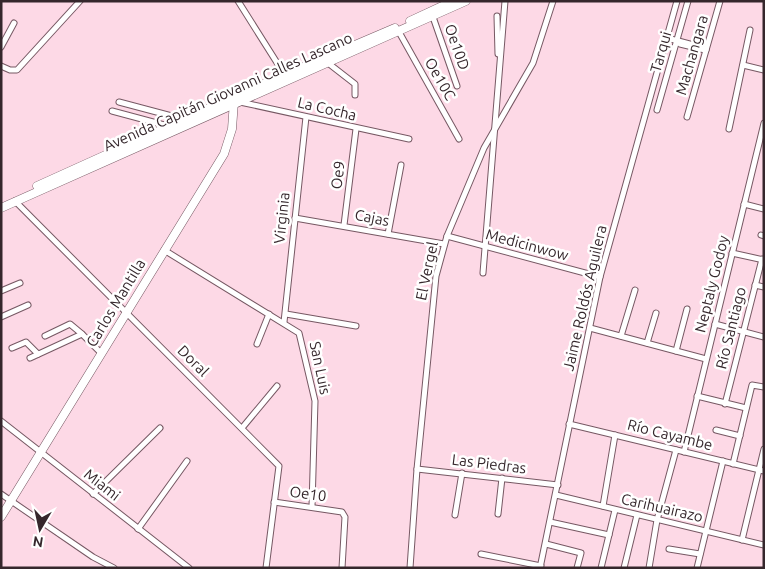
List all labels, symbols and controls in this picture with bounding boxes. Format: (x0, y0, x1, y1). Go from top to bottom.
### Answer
street label: Machangara (672, 13, 711, 97)
street label: Oe10D (442, 22, 473, 72)
street label: Avenida Capitán Giovanni Calles Lascano (101, 29, 355, 154)
street label: Tarqui (647, 29, 674, 74)
street label: Oe10C (422, 55, 459, 103)
street label: La Cocha (296, 93, 358, 124)
street label: Oe9 (327, 160, 348, 190)
street label: Virginia (270, 191, 293, 244)
street label: Cajas (353, 206, 391, 229)
street label: Jaime Roldós Aguilera (559, 223, 610, 372)
street label: Medicinwow (484, 225, 571, 264)
street label: Neptaly Godoy (691, 234, 732, 334)
street label: El Vergel (412, 240, 441, 302)
street label: Carlos Mantilla (83, 256, 149, 350)
street label: Río Santiago (712, 285, 749, 371)
street label: San Luis (307, 340, 334, 396)
street label: Doral (174, 342, 212, 380)
street label: Río Cayambe (626, 416, 714, 453)
street label: Las Piedras (451, 451, 527, 477)
street label: Miami (81, 465, 124, 504)
street label: Oe10 (289, 483, 327, 504)
street label: Carihuairazo (619, 490, 705, 525)
north arrow (15, 504, 65, 554)
text: N (32, 533, 44, 551)

